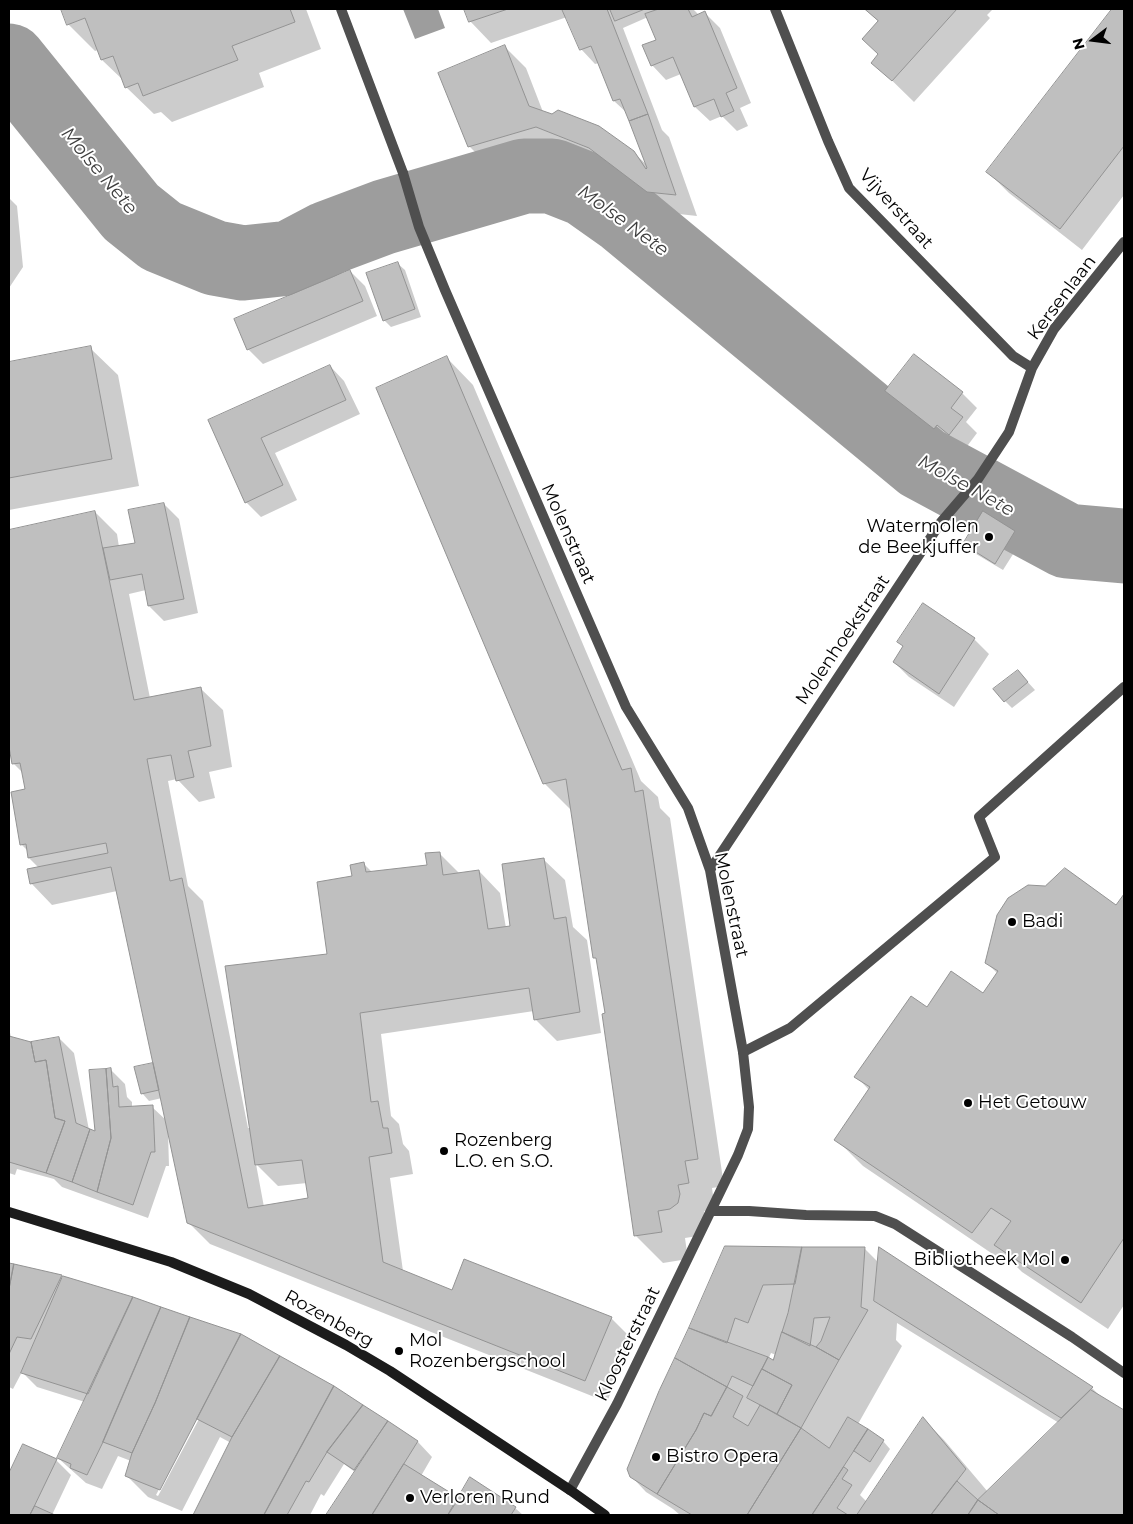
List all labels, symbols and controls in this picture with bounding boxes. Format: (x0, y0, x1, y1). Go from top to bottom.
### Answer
north arrow (1068, 15, 1118, 65)
text: N (1068, 36, 1089, 52)
water label: Molse Nete (56, 123, 142, 219)
street label: Vijverstraat (854, 164, 938, 254)
water label: Molse Nete (573, 180, 673, 262)
street label: Kersenlaan (1023, 251, 1101, 345)
water label: Molse Nete (914, 450, 1018, 522)
street label: Molenstraat (536, 481, 600, 587)
place label: Watermolen de Beekjuffer (858, 516, 979, 558)
marker: Watermolen de Beekjuffer (983, 531, 995, 543)
street label: Molenhoekstraat (791, 571, 895, 709)
street label: Molenstraat (709, 850, 753, 960)
place label: Badi (1022, 911, 1063, 933)
marker: Badi (1006, 916, 1018, 928)
place label: Het Getouw (978, 1092, 1086, 1114)
marker: Het Getouw (962, 1097, 974, 1109)
place label: Rozenberg L.O. en S.O. (454, 1130, 553, 1172)
marker: Rozenberg L.O. en S.O. (438, 1145, 450, 1157)
place label: Bibliotheek Mol (913, 1249, 1055, 1271)
marker: Bibliotheek Mol (1059, 1254, 1071, 1266)
street label: Kloosterstraat (591, 1283, 665, 1405)
street label: Rozenberg (281, 1286, 377, 1352)
place label: Mol Rozenbergschool (409, 1330, 566, 1372)
marker: Mol Rozenbergschool (393, 1345, 405, 1357)
place label: Bistro Opera (666, 1446, 779, 1468)
marker: Bistro Opera (650, 1451, 662, 1463)
place label: Verloren Rund (420, 1487, 550, 1509)
marker: Verloren Rund (404, 1492, 416, 1504)

